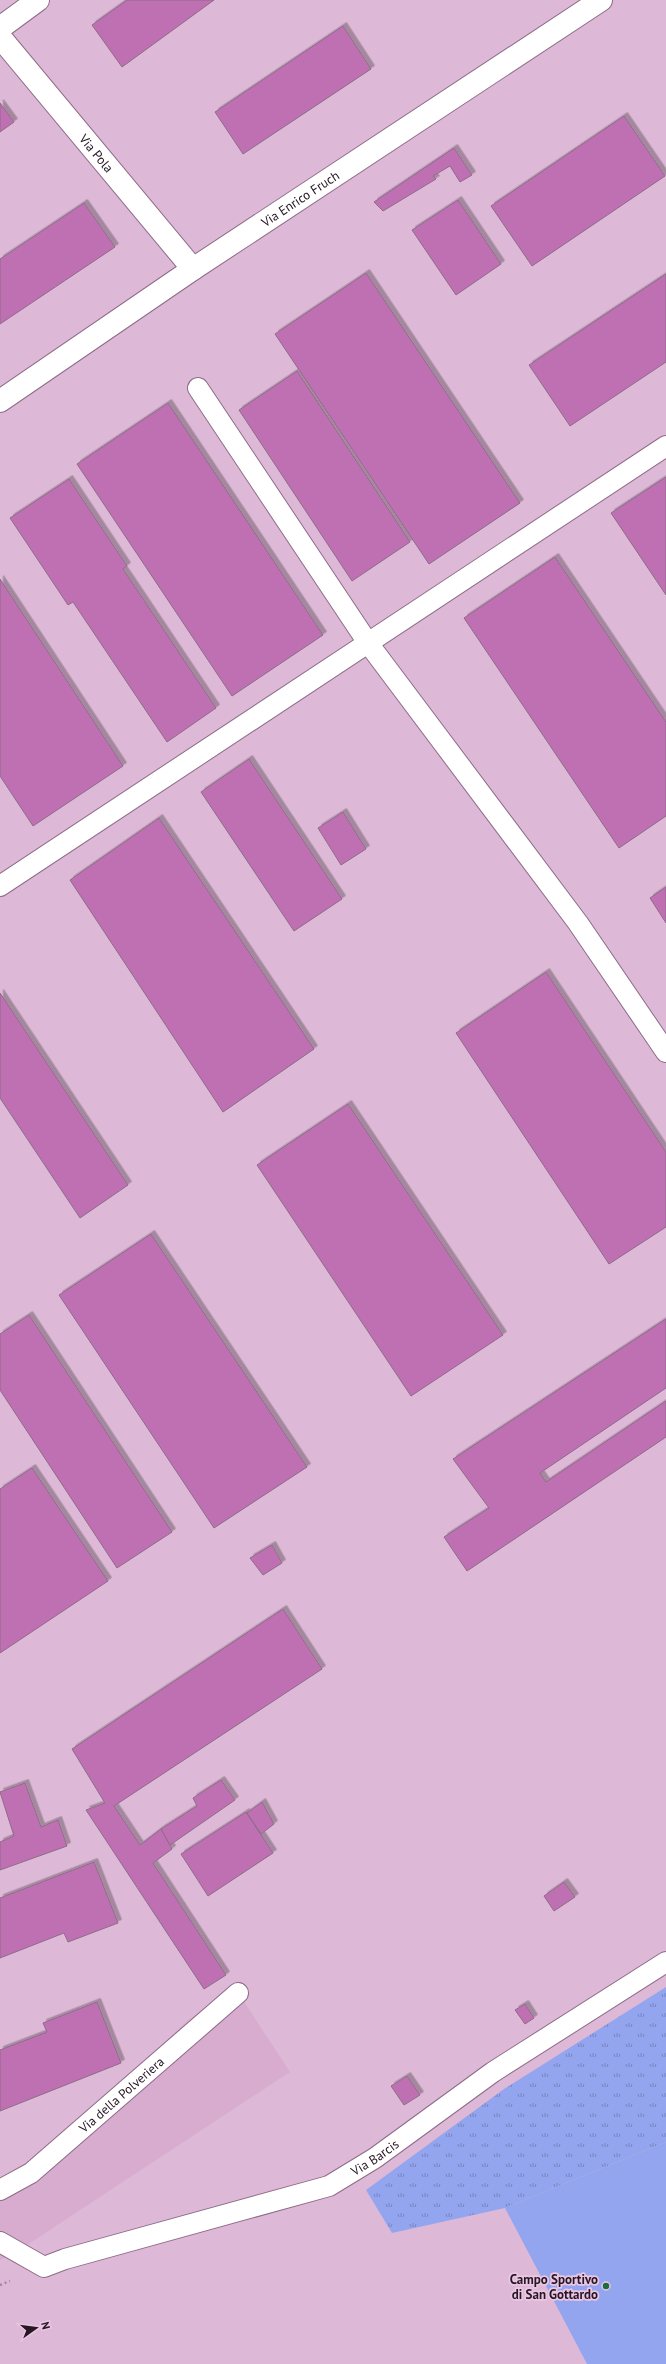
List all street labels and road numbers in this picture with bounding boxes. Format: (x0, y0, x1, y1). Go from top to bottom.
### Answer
street label: Via Pola (75, 130, 117, 176)
street label: Via Enrico Fruch (257, 167, 343, 231)
street label: Via della Polveriera (75, 2053, 168, 2137)
street label: Via Barcis (347, 2135, 402, 2180)

